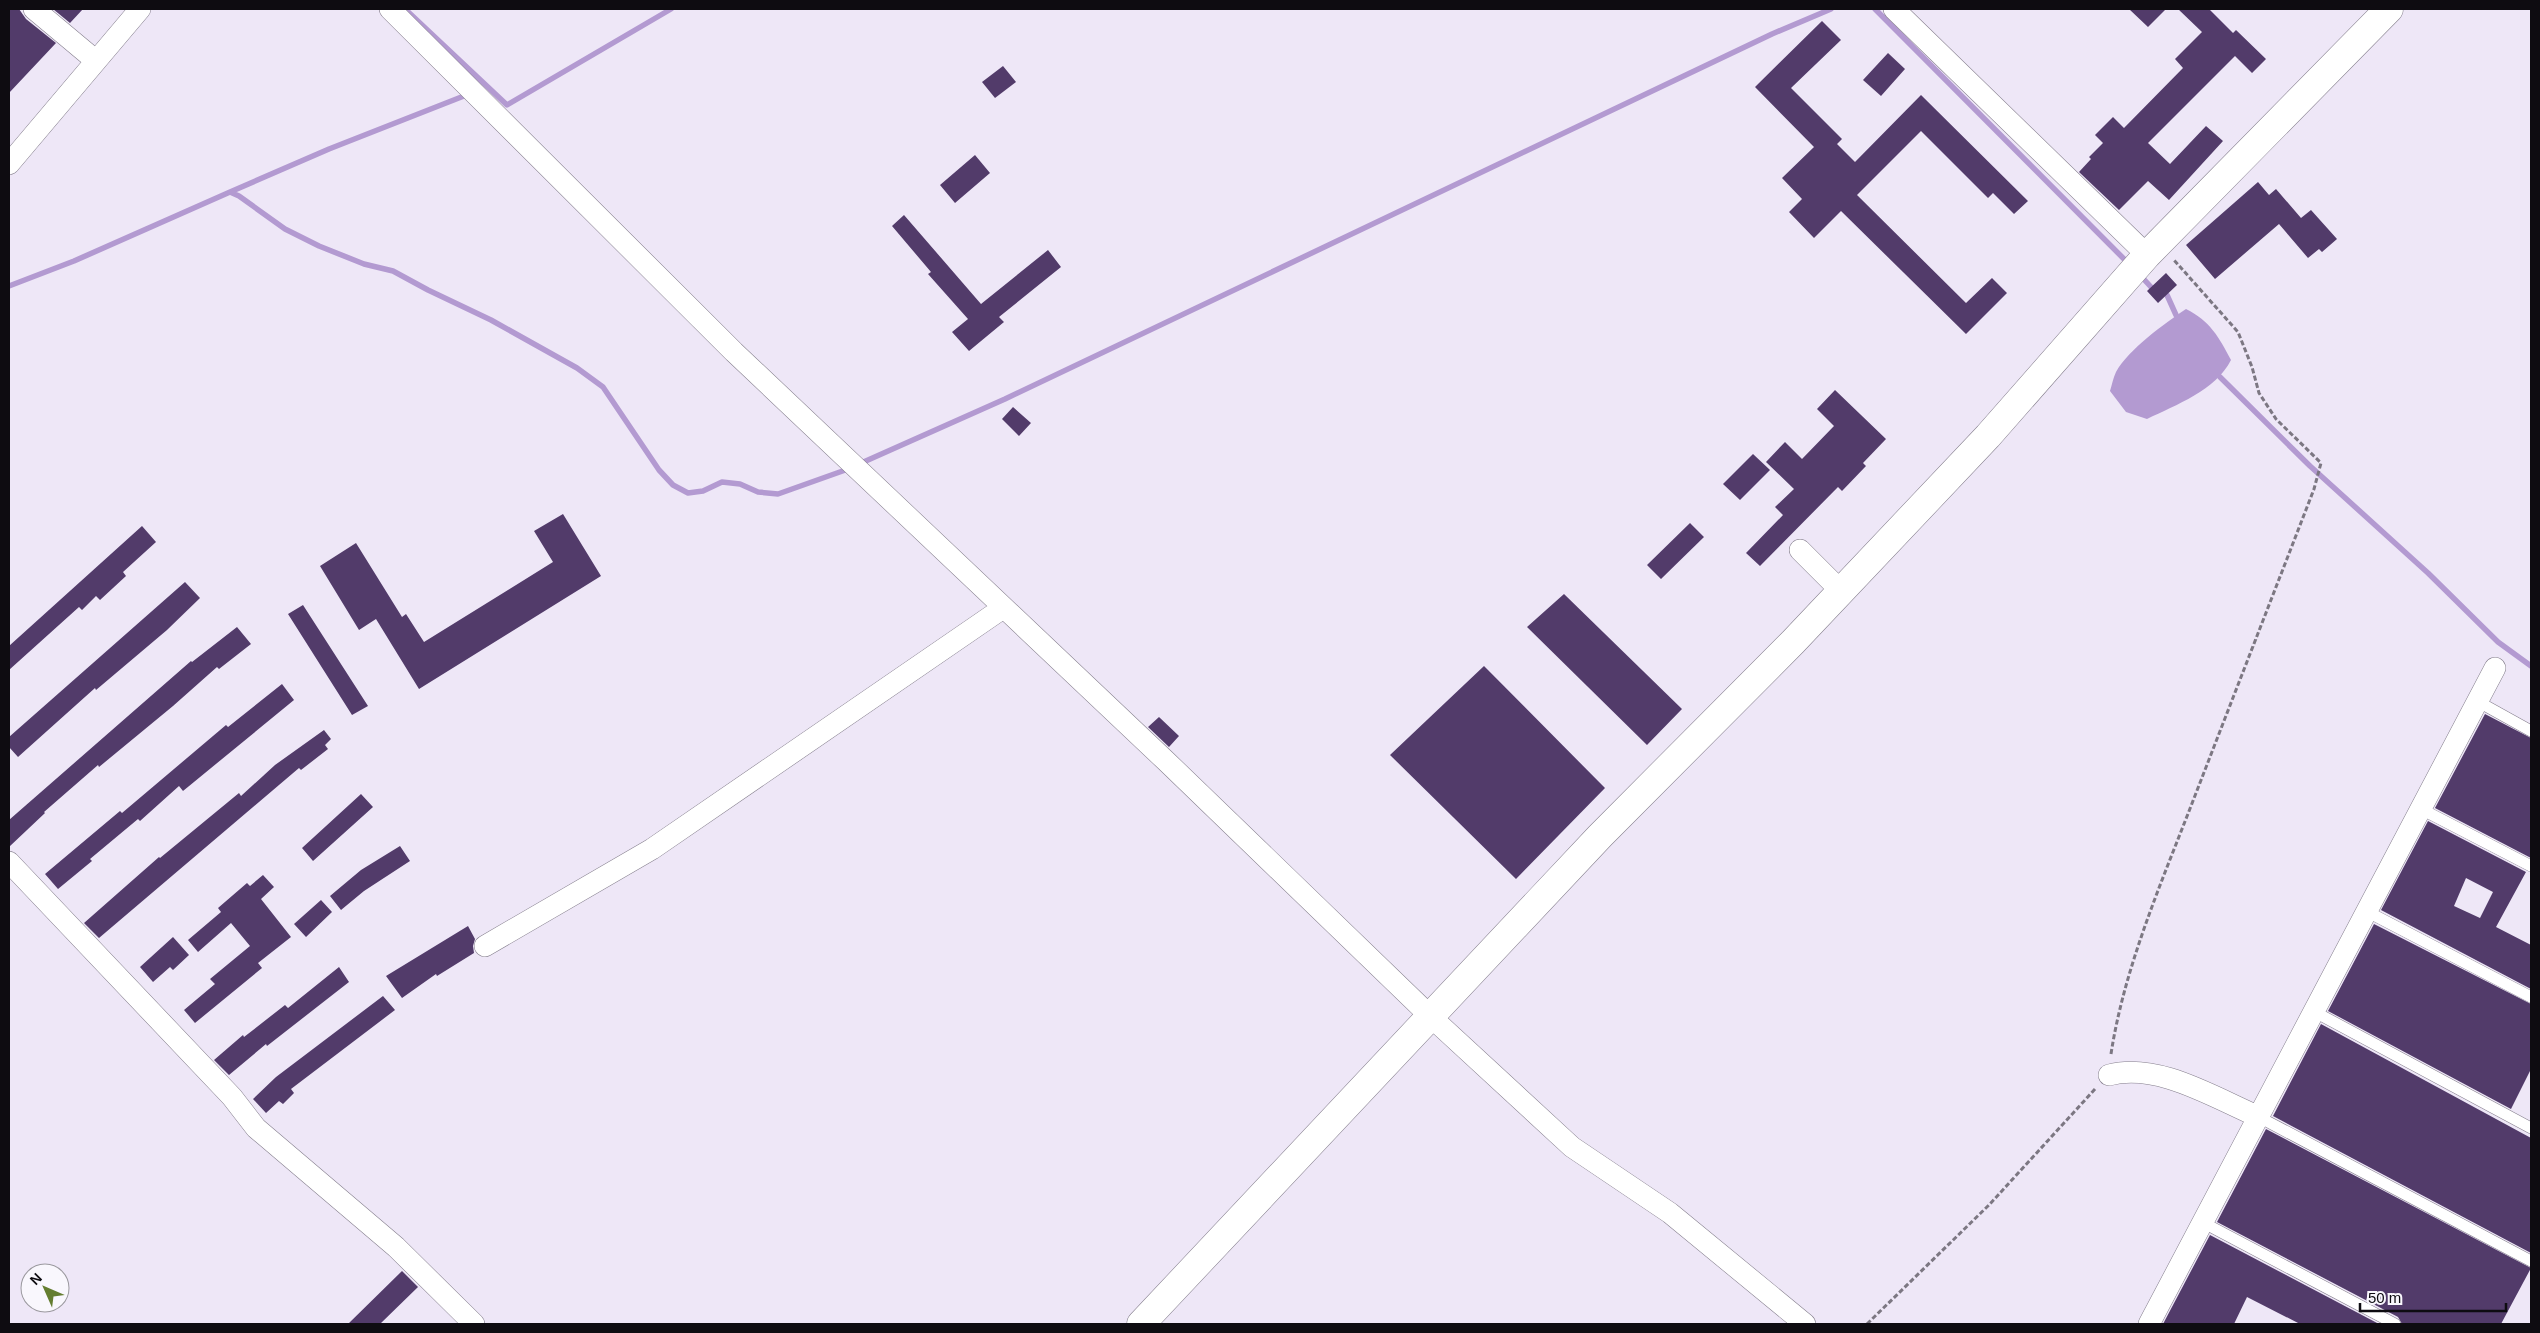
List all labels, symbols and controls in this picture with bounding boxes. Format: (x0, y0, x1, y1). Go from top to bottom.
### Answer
north arrow (20, 1263, 70, 1313)
text: N (27, 1270, 45, 1288)
scale bar (2360, 1280, 2506, 1312)
text: 50 m (2368, 1289, 2401, 1306)

